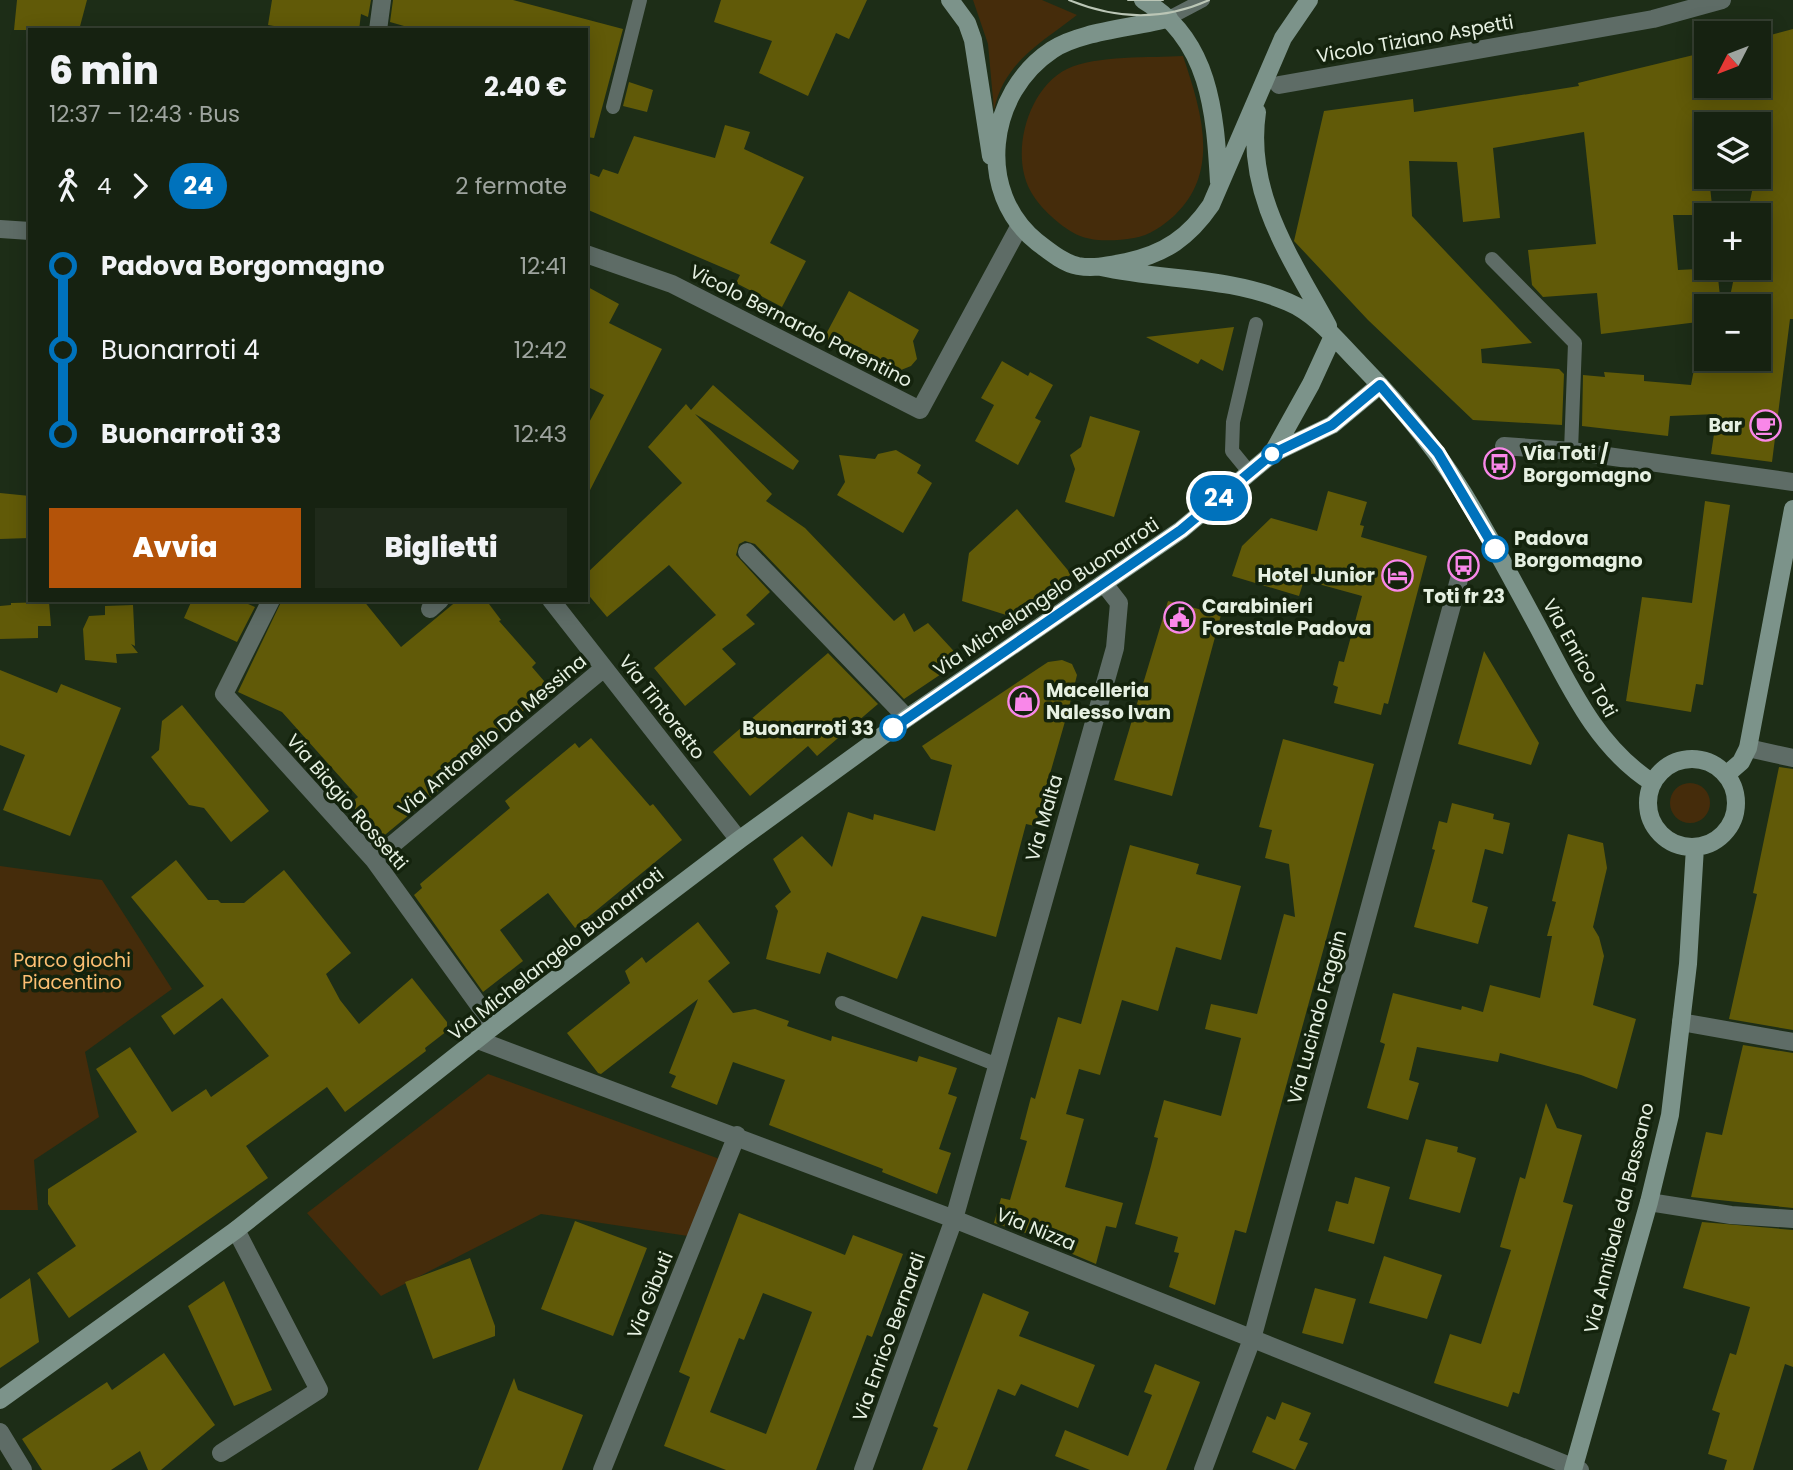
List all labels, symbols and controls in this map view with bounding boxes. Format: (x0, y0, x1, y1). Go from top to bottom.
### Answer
street label: Vicolo Tiziano Aspetti (1314, 8, 1516, 70)
north arrow (1694, 21, 1771, 98)
map controls (1694, 21, 1771, 371)
text: 6 min (49, 44, 159, 97)
text: 2.40 € (484, 69, 567, 105)
text: 12:37 – 12:43 · Bus (49, 98, 240, 130)
button: layers (1694, 112, 1771, 189)
icon: walk (49, 167, 87, 205)
icon: forward (121, 167, 159, 205)
text: 24 (183, 169, 213, 202)
text: 4 (97, 170, 111, 202)
text: 2 fermate (455, 170, 567, 202)
button: + (1694, 203, 1771, 280)
text: Padova Borgomagno (101, 248, 385, 284)
text: 12:41 (520, 250, 567, 282)
street label: Vicolo Bernardo Parentino (685, 258, 917, 394)
button: − (1694, 294, 1771, 371)
text: Buonarroti 4 (101, 332, 260, 368)
text: 12:42 (514, 334, 567, 366)
cafe icon: Bar (1748, 408, 1782, 442)
place label: Bar (1708, 412, 1742, 439)
text: Buonarroti 33 (101, 416, 281, 452)
text: 12:43 (514, 418, 567, 450)
place label: Via Toti / Borgomagno (1523, 440, 1652, 489)
unlabelled marker (1262, 444, 1282, 464)
bus stop icon: Via Toti / Borgomagno (1483, 447, 1517, 481)
line badge: 24 (1188, 475, 1250, 521)
text: 24 (1204, 481, 1234, 514)
button: Avvia (49, 508, 301, 588)
button: Biglietti (315, 508, 567, 588)
street label: Via Michelangelo Buonarroti (928, 511, 1164, 683)
place label: Padova Borgomagno (1514, 525, 1643, 574)
marker: Padova Borgomagno (1482, 536, 1508, 562)
bus stop icon: Toti fr 23 (1447, 548, 1481, 582)
hotel icon: Hotel Junior (1381, 558, 1415, 592)
place label: Hotel Junior (1258, 562, 1375, 589)
place label: Toti fr 23 (1423, 583, 1505, 610)
place label: Carabinieri Forestale Padova (1202, 593, 1371, 642)
street label: Via Enrico Toti (1536, 594, 1624, 722)
public building icon: Carabinieri Forestale Padova (1162, 600, 1196, 634)
street label: Via Antonello Da Messina (392, 648, 592, 822)
street label: Via Tintoretto (612, 649, 712, 765)
place label: Macelleria Nalesso Ivan (1046, 677, 1171, 726)
shop icon: Macelleria Nalesso Ivan (1006, 684, 1040, 718)
place label: Buonarroti 33 (742, 715, 874, 742)
marker: Buonarroti 33 (880, 715, 906, 741)
street label: Via Biagio Rossetti (280, 728, 414, 876)
street label: Via Malta (1019, 771, 1069, 865)
street label: Via Michelangelo Buonarroti (442, 861, 670, 1047)
street label: Via Lucindo Faggin (1281, 927, 1353, 1107)
park label: Parco giochi Piacentino (13, 947, 131, 996)
street label: Via Annibale da Bassano (1577, 1100, 1661, 1336)
street label: Via Nizza (992, 1201, 1080, 1257)
street label: Via Gibuti (620, 1248, 680, 1342)
street label: Via Enrico Bernardi (846, 1249, 932, 1425)

